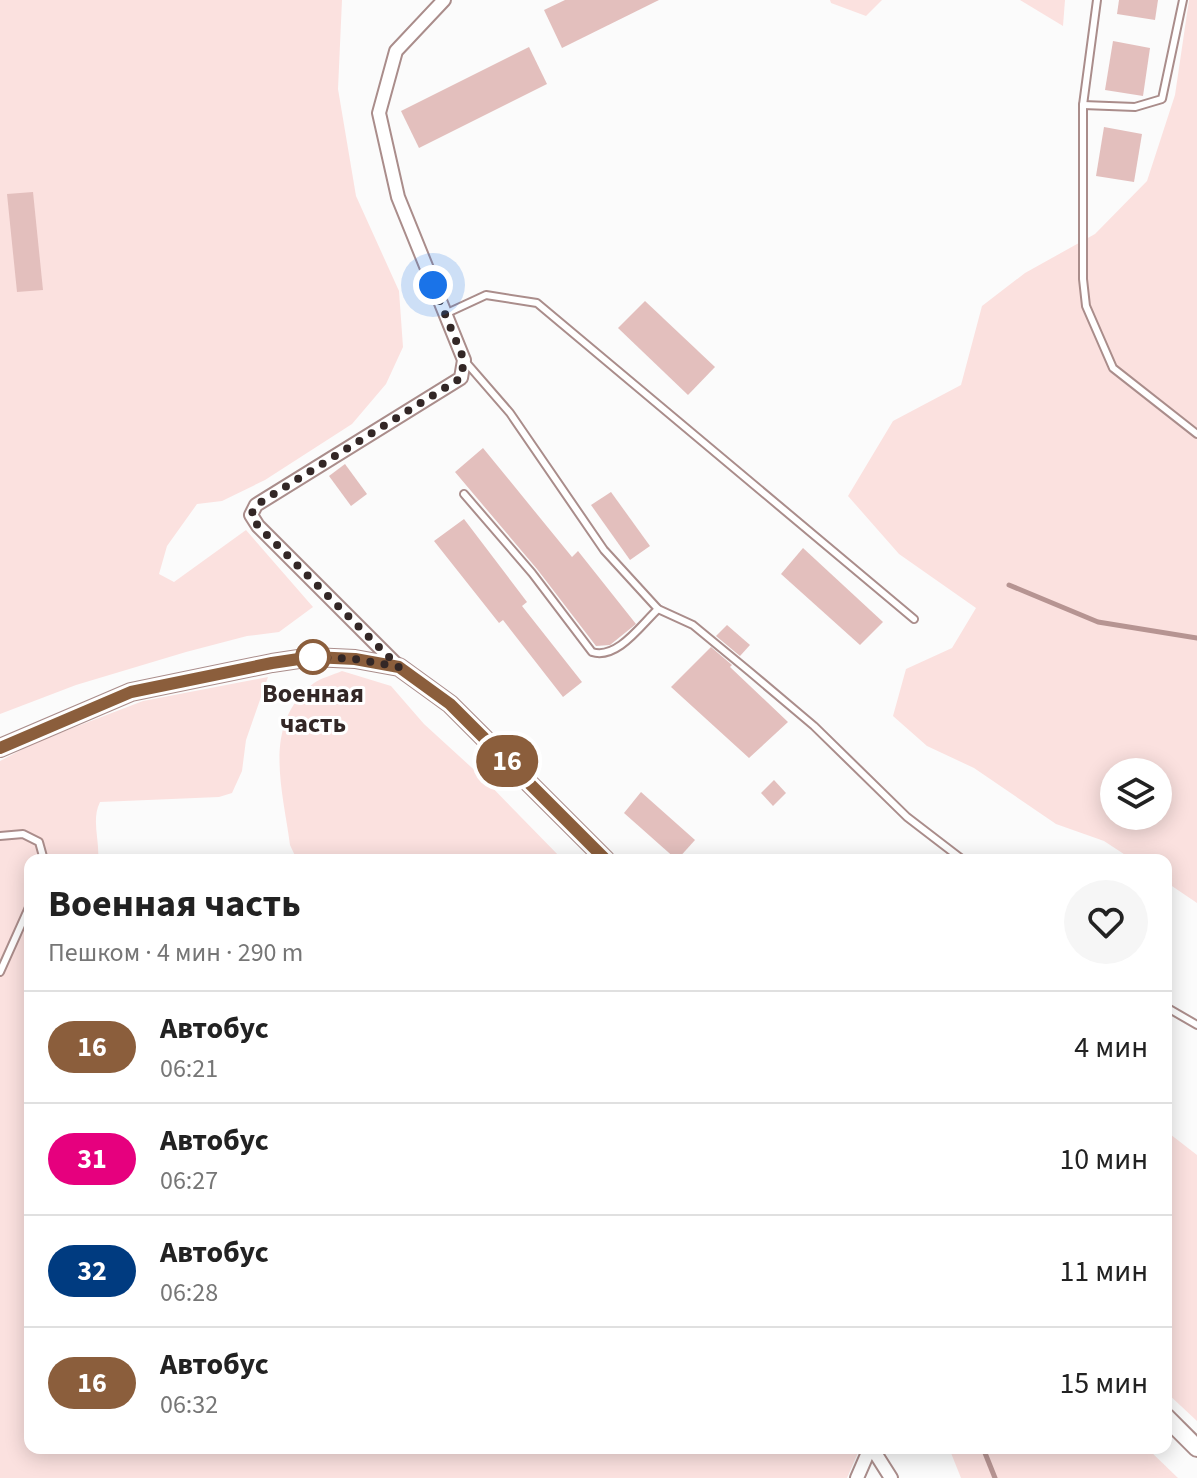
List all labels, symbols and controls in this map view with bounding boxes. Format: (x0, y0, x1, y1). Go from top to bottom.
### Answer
your location (413, 265, 453, 305)
marker: Военная часть (296, 640, 330, 674)
place label: Военная часть (262, 675, 364, 742)
line badge: 16 (471, 735, 543, 787)
text: 16 (492, 741, 522, 781)
map controls (1100, 758, 1172, 830)
button: layers (1100, 758, 1172, 830)
text: Военная часть (48, 877, 301, 931)
button: heart (1064, 880, 1148, 964)
text: Пешком · 4 мин · 290 m (48, 934, 303, 971)
text: Автобус (160, 1007, 269, 1050)
text: 4 мин (1074, 1026, 1148, 1069)
text: 16 (77, 1027, 107, 1067)
text: 06:21 (160, 1050, 218, 1087)
text: Автобус (160, 1119, 269, 1162)
text: 10 мин (1059, 1138, 1148, 1181)
text: 31 (77, 1139, 107, 1179)
text: 06:27 (160, 1162, 218, 1199)
text: Автобус (160, 1231, 269, 1274)
text: 11 мин (1059, 1250, 1148, 1293)
text: 32 (77, 1251, 107, 1291)
text: 06:28 (160, 1274, 218, 1311)
text: Автобус (160, 1343, 269, 1386)
text: 15 мин (1059, 1362, 1148, 1405)
text: 16 (77, 1363, 107, 1403)
text: 06:32 (160, 1386, 218, 1423)

